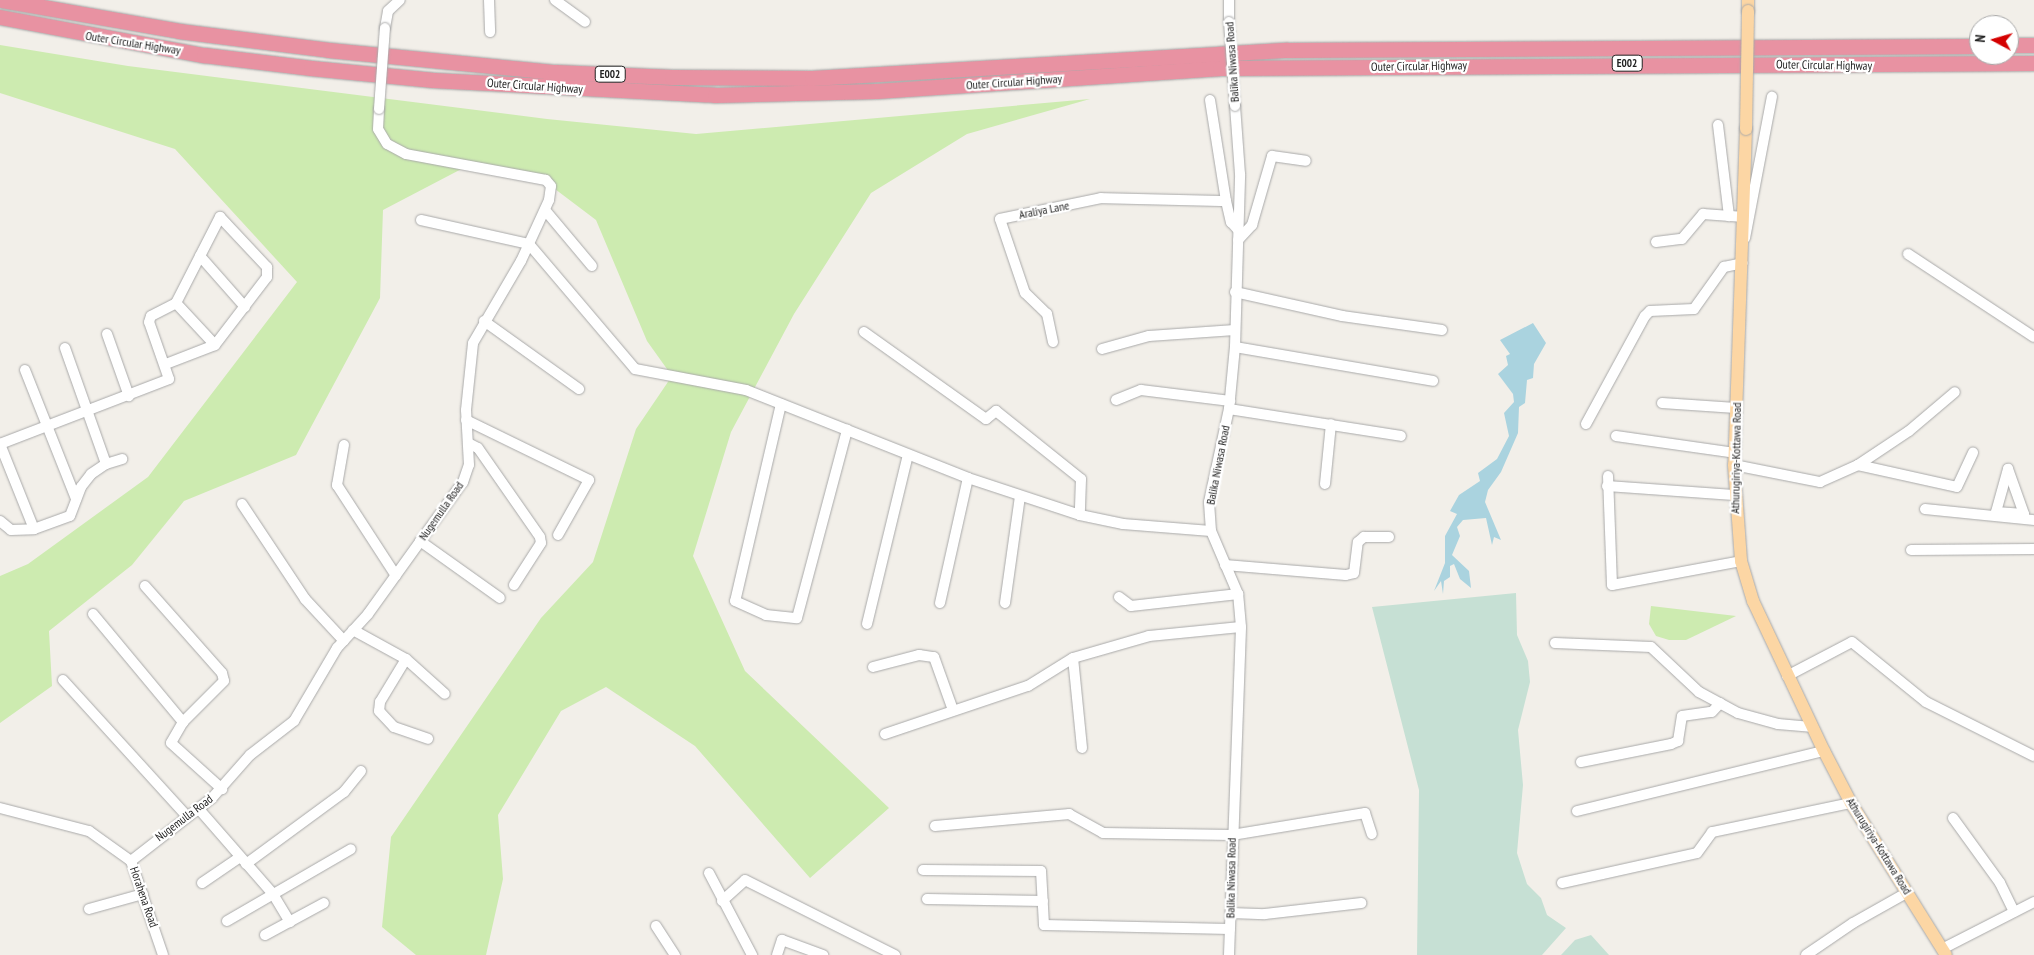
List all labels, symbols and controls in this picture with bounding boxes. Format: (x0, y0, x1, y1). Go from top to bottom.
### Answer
north arrow (1969, 15, 2019, 65)
street label: Balika Niwasa Road (1222, 21, 1242, 103)
street label: Outer Circular Highway (84, 28, 182, 58)
text: N (1971, 34, 1989, 43)
road number: E002 (1611, 54, 1643, 72)
street label: Outer Circular Highway (1776, 57, 1872, 73)
street label: Outer Circular Highway (1371, 58, 1467, 74)
road number: E002 (594, 66, 626, 82)
street label: Outer Circular Highway (966, 71, 1062, 93)
street label: Outer Circular Highway (487, 75, 583, 97)
street label: Araliya Lane (1018, 198, 1070, 222)
street label: Athurugiriya-Kottawa Road (1728, 402, 1744, 514)
street label: Balika Niwasa Road (1203, 424, 1233, 506)
street label: Nugemulla Road (416, 479, 466, 543)
street label: Nugemulla Road (152, 792, 216, 844)
street label: Athurugiriya-Kottawa Road (1843, 795, 1915, 897)
street label: Balika Niwasa Road (1223, 838, 1239, 918)
street label: Horahena Road (127, 865, 161, 929)

